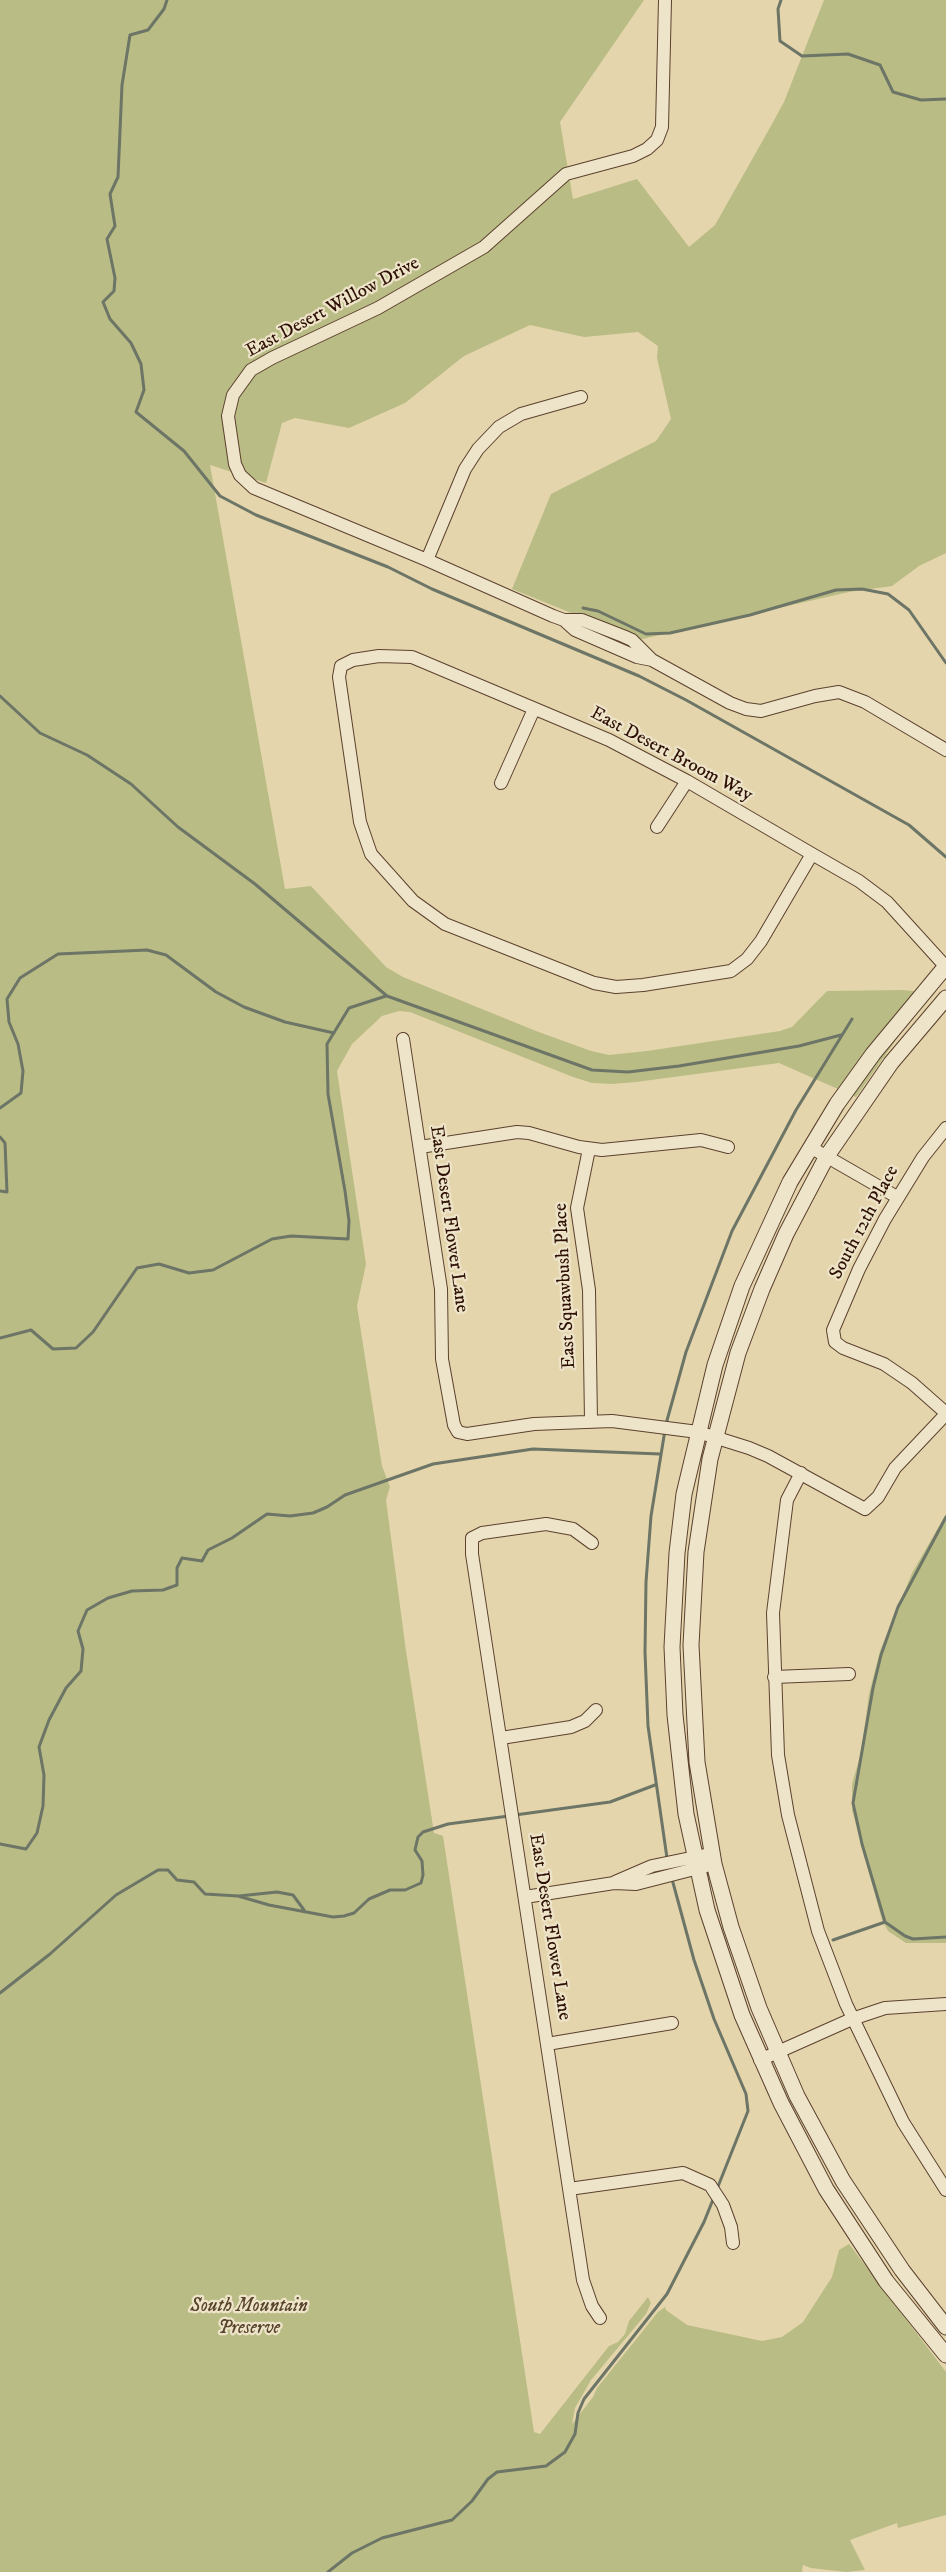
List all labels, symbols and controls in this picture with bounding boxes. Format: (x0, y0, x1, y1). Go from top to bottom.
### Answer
street label: East Desert Willow Drive (243, 253, 423, 363)
street label: East Desert Broom Way (586, 703, 756, 807)
street label: East Desert Flower Lane (424, 1124, 472, 1314)
street label: South 12th Place (825, 1162, 905, 1284)
street label: East Squawbush Place (550, 1203, 582, 1369)
street label: East Desert Flower Lane (523, 1832, 575, 2022)
park label: South Mountain Preserve (190, 2296, 308, 2340)

